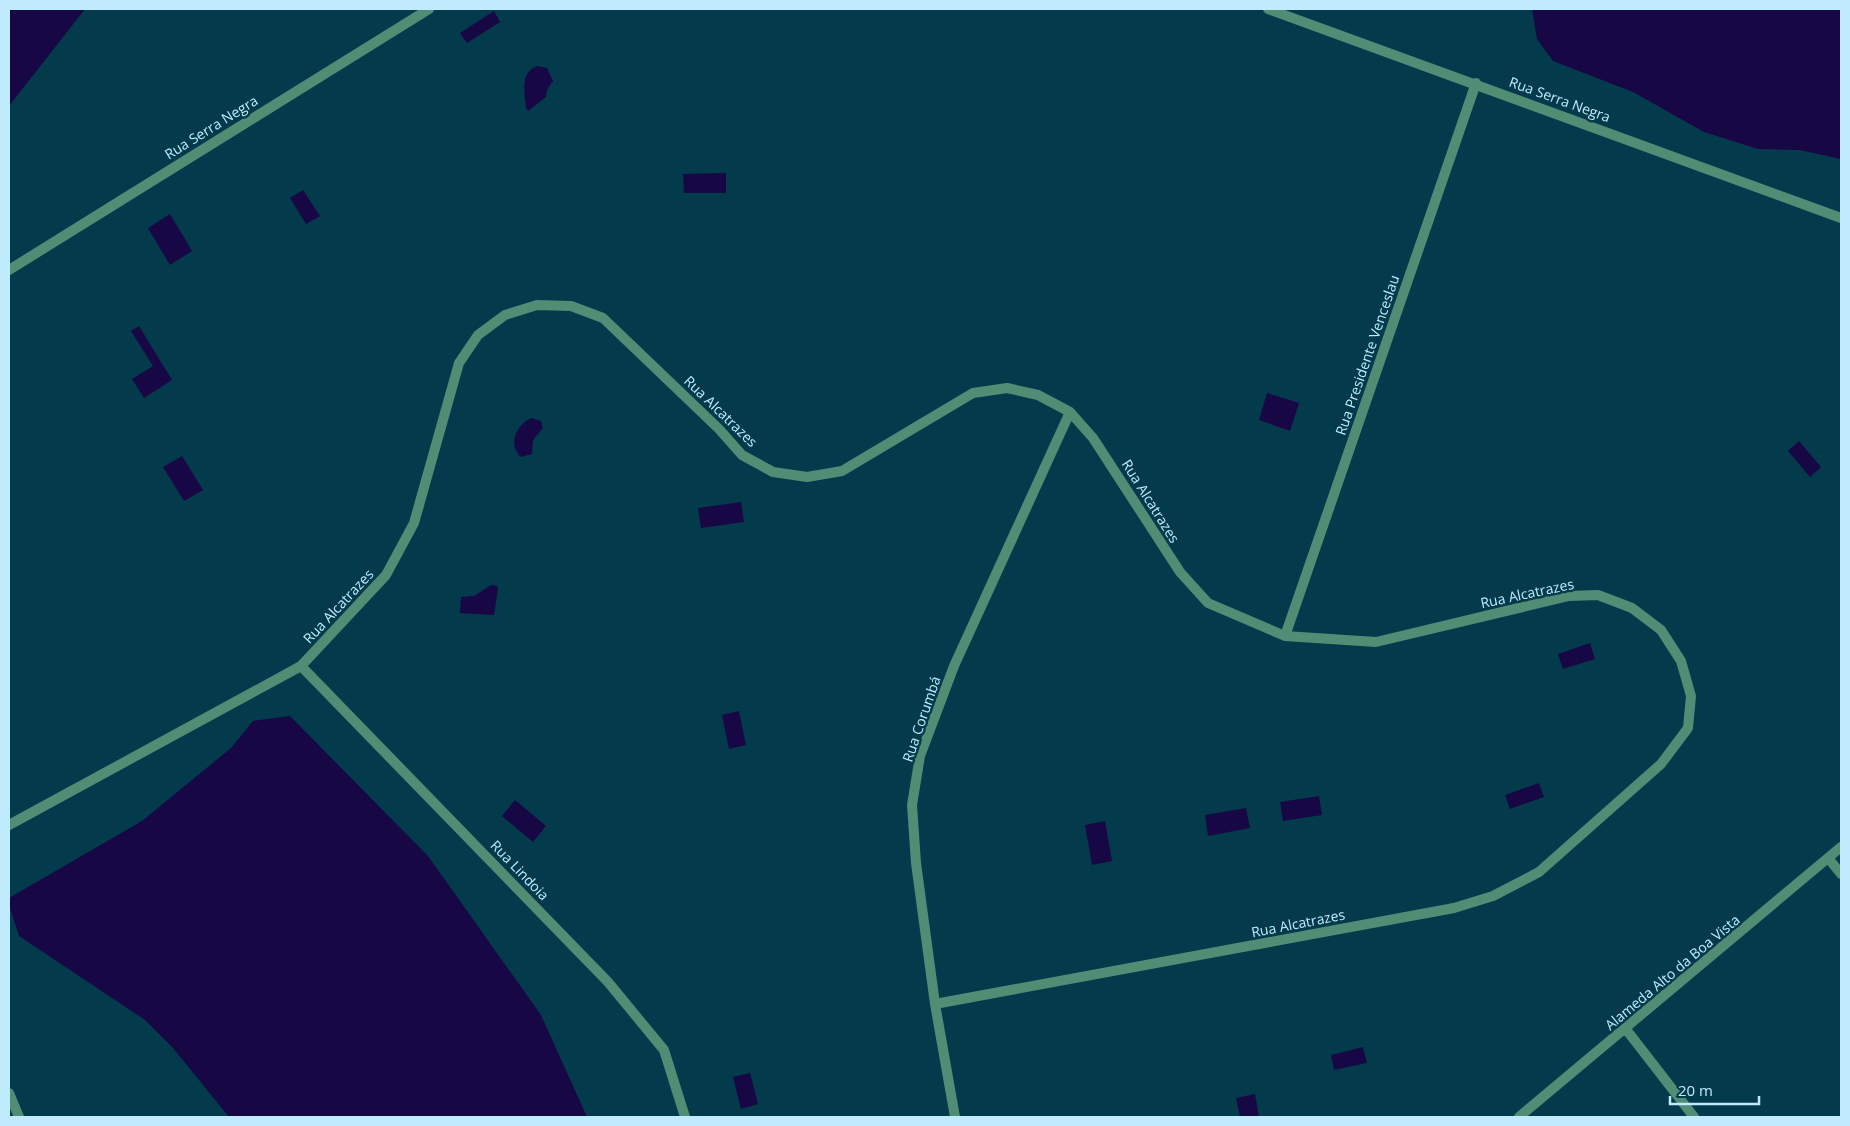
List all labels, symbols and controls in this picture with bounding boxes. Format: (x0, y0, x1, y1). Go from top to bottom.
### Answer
street label: Rua Serra Negra (1507, 72, 1613, 126)
street label: Rua Serra Negra (161, 91, 261, 163)
street label: Rua Presidente Venceslau (1331, 272, 1403, 438)
street label: Rua Alcatrazes (680, 371, 762, 451)
street label: Rua Alcatrazes (1118, 456, 1184, 547)
street label: Rua Alcatrazes (299, 565, 378, 647)
street label: Rua Alcatrazes (1479, 574, 1576, 612)
street label: Rua Corumbá (897, 674, 945, 764)
street label: Rua Lindoia (487, 836, 553, 904)
street label: Rua Alcatrazes (1250, 905, 1347, 941)
street label: Alameda Alto da Boa Vista (1601, 910, 1743, 1034)
scale bar (1670, 1074, 1759, 1106)
text: 20 m (1678, 1080, 1713, 1100)

